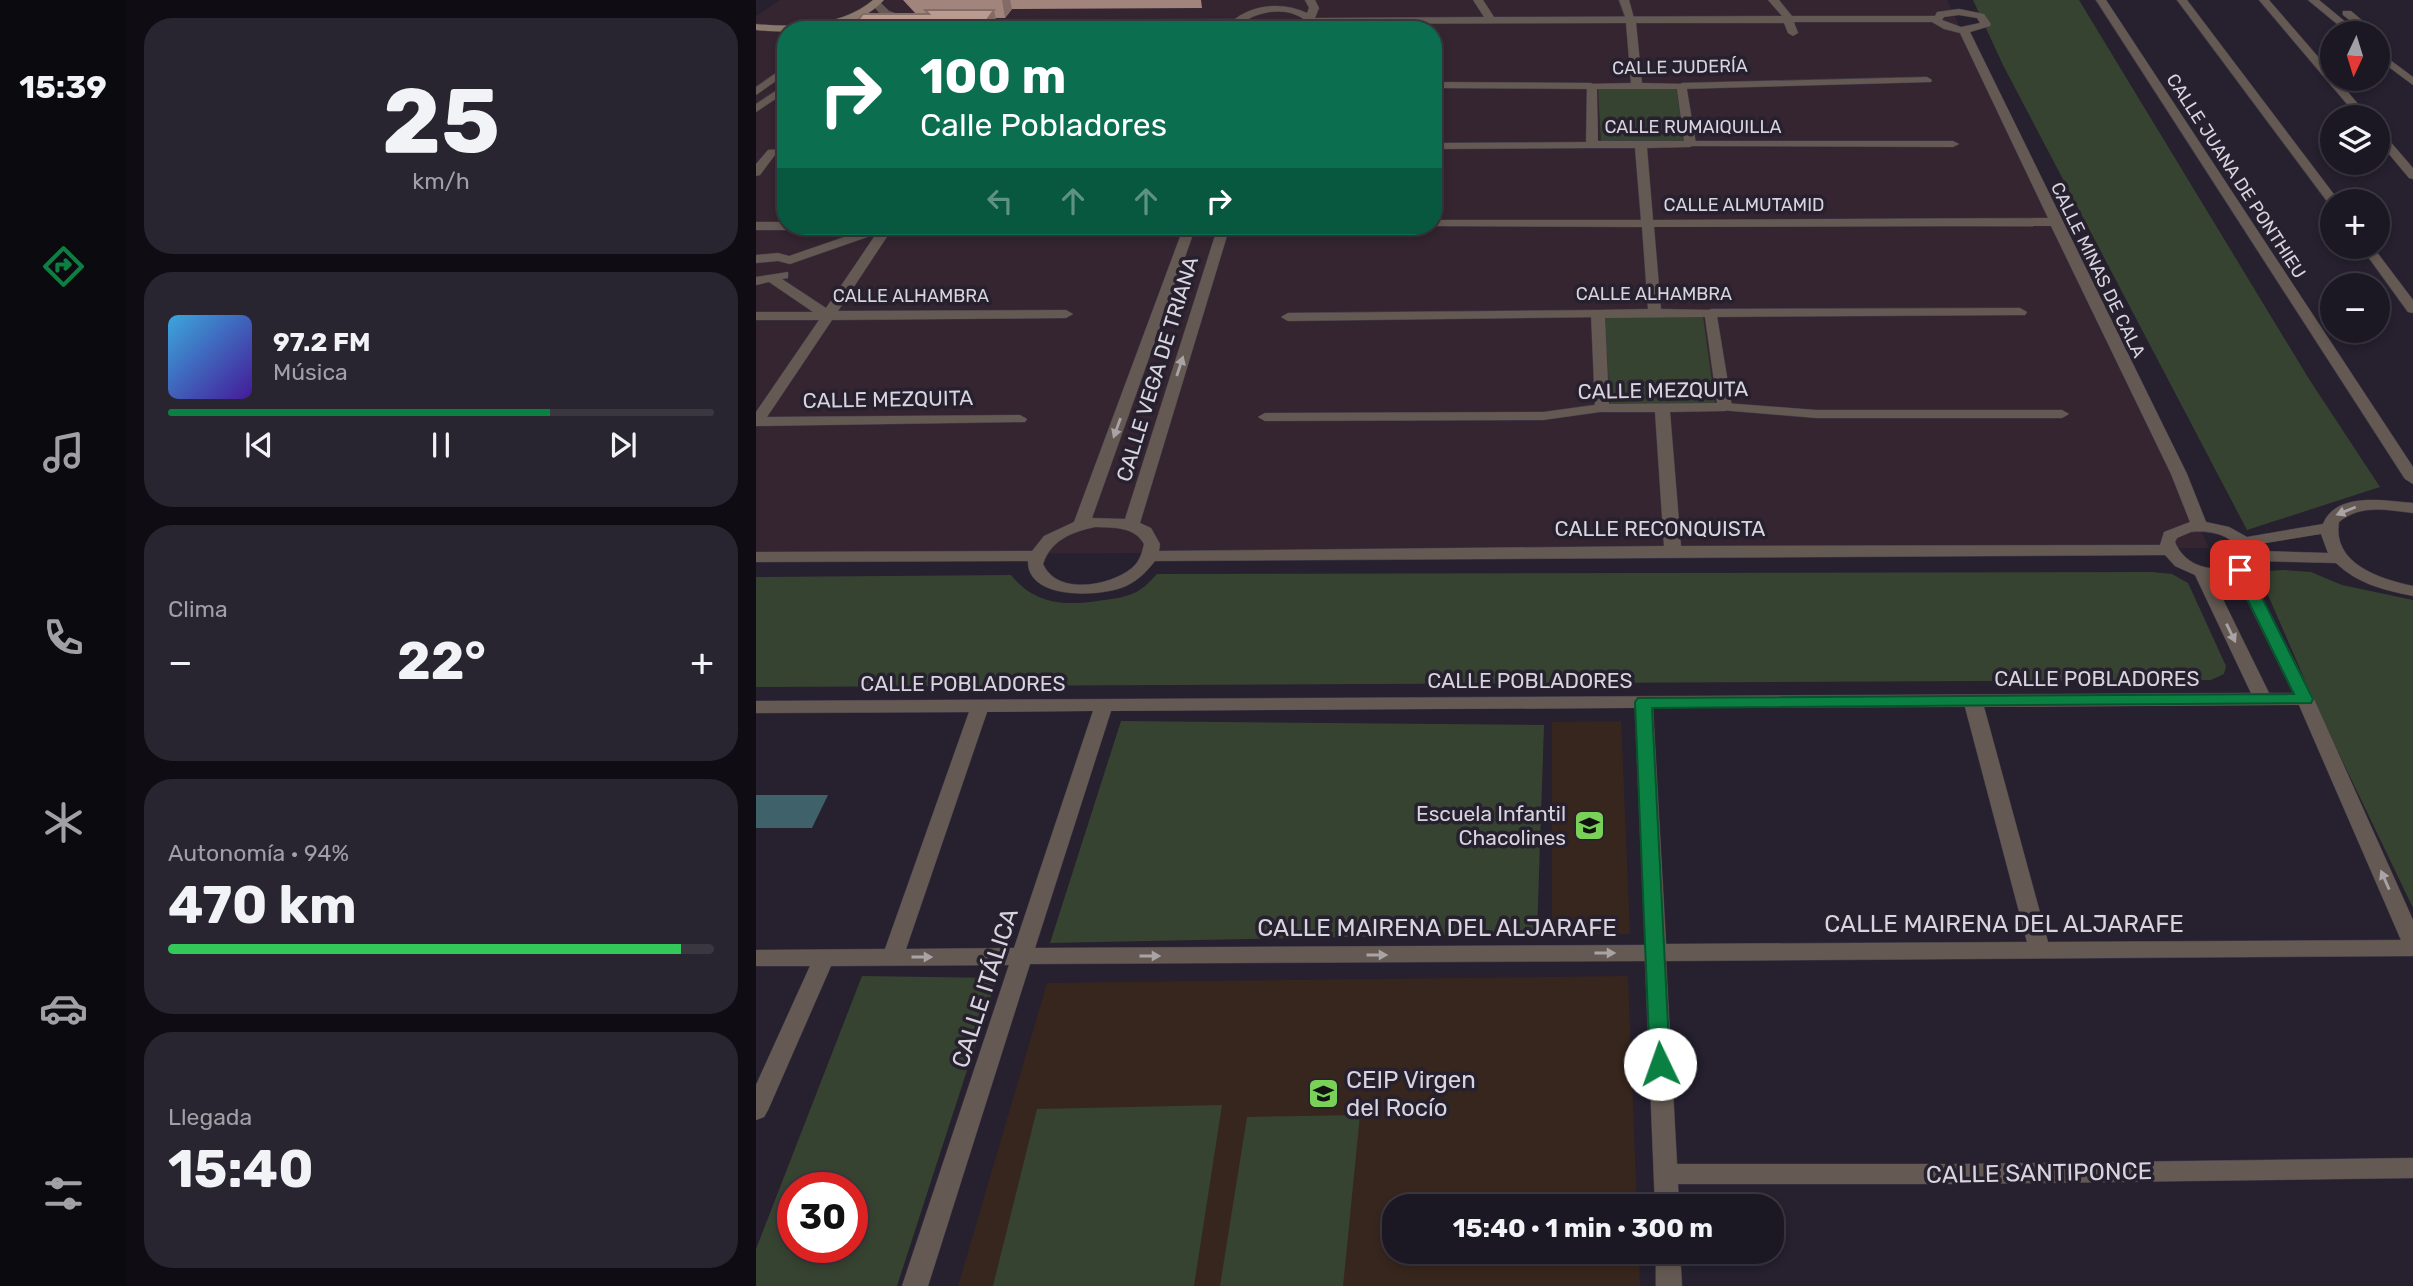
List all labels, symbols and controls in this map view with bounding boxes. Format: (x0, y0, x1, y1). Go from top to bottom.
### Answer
north arrow (2320, 21, 2390, 91)
map controls (2320, 21, 2390, 343)
text: 100 m (920, 47, 1066, 105)
icon: right (805, 49, 896, 140)
street label: CALLE JUDERÍA (1612, 55, 1748, 79)
text: 25 (382, 67, 500, 175)
text: 15:39 (19, 68, 107, 106)
street label: CALLE JUANA DE PONTHIEU (2162, 70, 2310, 282)
button: layers (2320, 105, 2390, 175)
text: Calle Pobladores (920, 106, 1167, 144)
street label: CALLE RUMAIQUILLA (1604, 116, 1782, 138)
text: km/h (412, 167, 470, 195)
street label: CALLE MINAS DE CALA (2046, 179, 2150, 361)
icon: left (981, 182, 1019, 220)
icon: ahead (1054, 182, 1092, 220)
icon: ahead (1127, 182, 1165, 220)
icon: right (1200, 182, 1238, 220)
button: + (2320, 189, 2390, 259)
street label: CALLE ALMUTAMID (1664, 194, 1824, 216)
icon: directions (39, 242, 88, 291)
street label: CALLE VEGA DE TRIANA (1111, 253, 1203, 485)
button: − (2320, 273, 2390, 343)
street label: CALLE ALHAMBRA (1576, 283, 1732, 305)
street label: CALLE ALHAMBRA (833, 285, 989, 307)
text: 97.2 FM (273, 327, 371, 358)
one-way arrow (1175, 355, 1185, 376)
text: Música (273, 358, 348, 386)
street label: CALLE MEZQUITA (1577, 376, 1749, 404)
street label: CALLE MEZQUITA (802, 385, 974, 413)
one-way arrow (1111, 418, 1122, 439)
icon: previous (240, 426, 278, 464)
icon: pause (422, 426, 460, 464)
icon: next (604, 426, 642, 464)
icon: music (39, 428, 88, 477)
one-way arrow (2336, 505, 2357, 516)
street label: CALLE RECONQUISTA (1555, 516, 1765, 541)
pin (2210, 540, 2270, 600)
icon: arrive (2221, 551, 2259, 589)
text: Clima (168, 595, 228, 623)
icon: phone (39, 613, 88, 662)
one-way arrow (2225, 623, 2236, 643)
text: 22° (397, 630, 486, 692)
text: − (168, 639, 193, 685)
text: + (690, 639, 714, 685)
street label: CALLE POBLADORES (1994, 666, 2200, 691)
street label: CALLE POBLADORES (1427, 668, 1633, 693)
street label: CALLE POBLADORES (860, 671, 1066, 696)
icon: climate (39, 798, 88, 847)
place label: Escuela Infantil Chacolines (1416, 801, 1566, 850)
school or university icon: Escuela Infantil Chacolines (1572, 808, 1606, 842)
text: Autonomía · 94% (168, 839, 349, 867)
one-way arrow (2379, 870, 2390, 891)
text: 470 km (168, 874, 357, 936)
street label: CALLE ITÁLICA (946, 905, 1024, 1071)
street label: CALLE MAIRENA DEL ALJARAFE (1824, 910, 2184, 938)
street label: CALLE MAIRENA DEL ALJARAFE (1257, 914, 1617, 942)
one-way arrow (1594, 947, 1616, 959)
one-way arrow (1366, 949, 1388, 960)
one-way arrow (1139, 950, 1161, 962)
one-way arrow (911, 951, 933, 963)
icon: car (39, 984, 88, 1033)
position arrow (1623, 1027, 1697, 1101)
place label: CEIP Virgen del Rocío (1346, 1066, 1476, 1122)
school or university icon: CEIP Virgen del Rocío (1306, 1077, 1340, 1111)
text: Llegada (168, 1103, 252, 1131)
text: 15:40 (168, 1138, 314, 1200)
street label: CALLE SANTIPONCE (1926, 1157, 2152, 1189)
icon: filters (39, 1169, 88, 1218)
speed limit sign: 30 (777, 1172, 868, 1263)
text: 15:40 · 1 min · 300 m (1453, 1213, 1713, 1244)

